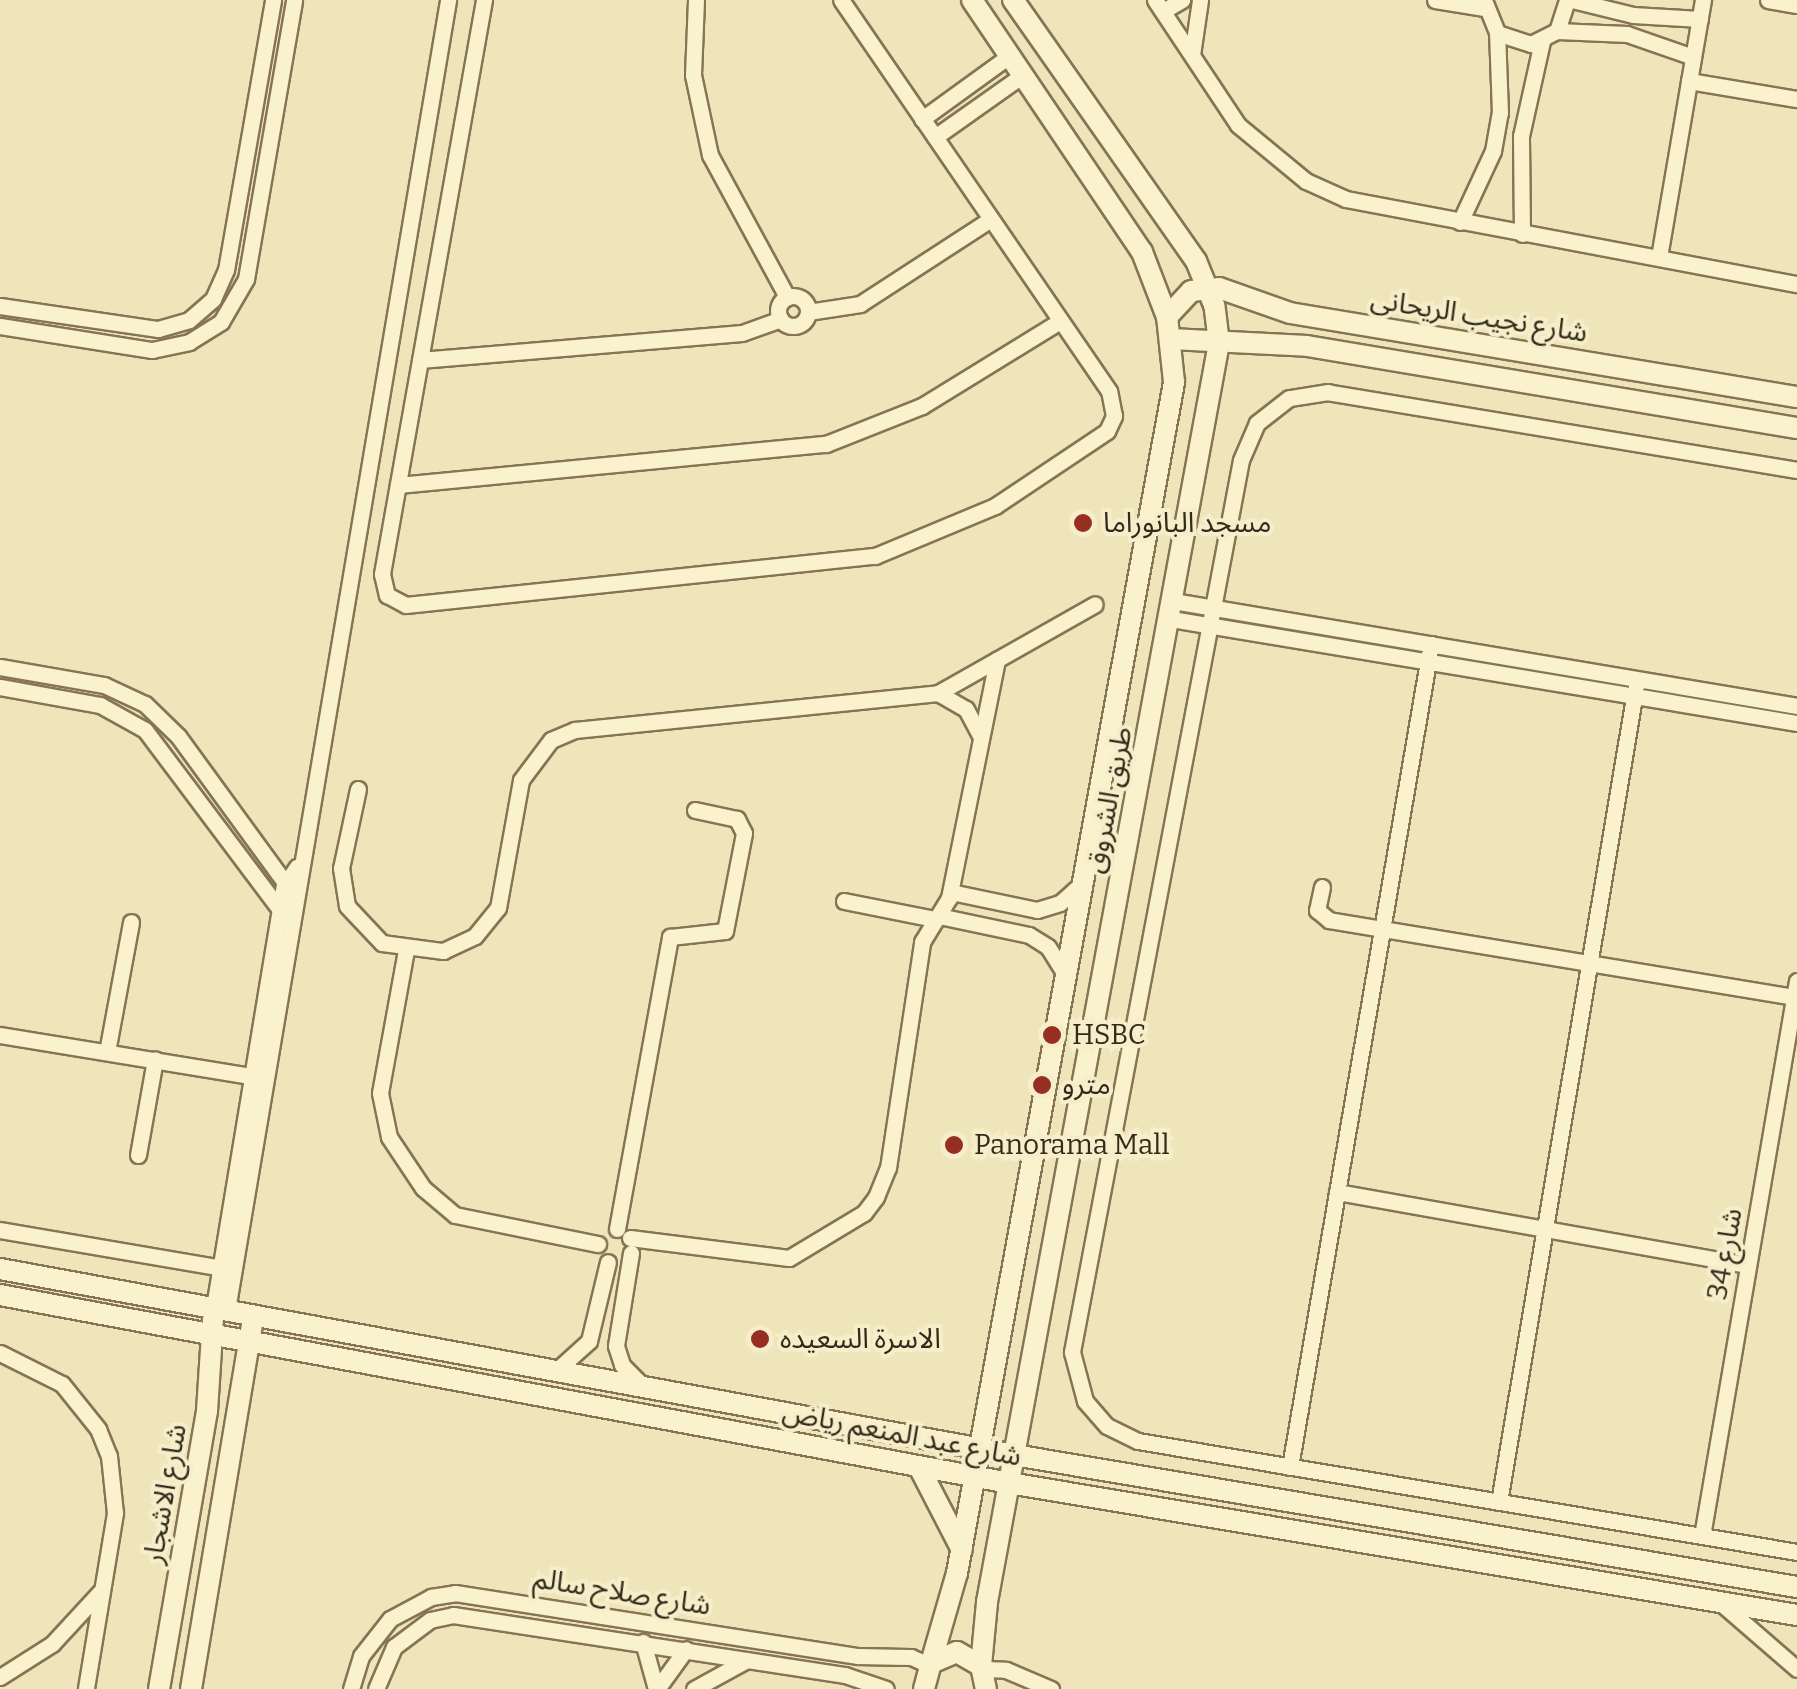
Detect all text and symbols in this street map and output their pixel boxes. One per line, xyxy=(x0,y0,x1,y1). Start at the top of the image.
street label: شارع نجيب الريحانى xyxy=(1368,282,1590,350)
place label: مسجد البانوراما xyxy=(1103,506,1271,540)
marker: مسجد البانوراما xyxy=(1072,512,1094,534)
street label: طريق الشروق xyxy=(1078,724,1140,876)
place label: HSBC xyxy=(1072,1018,1146,1052)
marker: HSBC xyxy=(1041,1024,1063,1046)
place label: مترو xyxy=(1062,1068,1111,1102)
marker: مترو xyxy=(1031,1074,1053,1096)
place label: Panorama Mall xyxy=(974,1128,1169,1162)
marker: Panorama Mall xyxy=(943,1134,965,1156)
street label: شارع 34 xyxy=(1700,1206,1750,1302)
place label: الاسرة السعيده xyxy=(780,1322,941,1356)
marker: الاسرة السعيده xyxy=(749,1328,771,1350)
street label: شارع عبد المنعم رياض xyxy=(780,1394,1024,1474)
street label: شارع الاشجار xyxy=(136,1421,194,1567)
street label: شارع صلاح سالم xyxy=(531,1561,713,1623)

